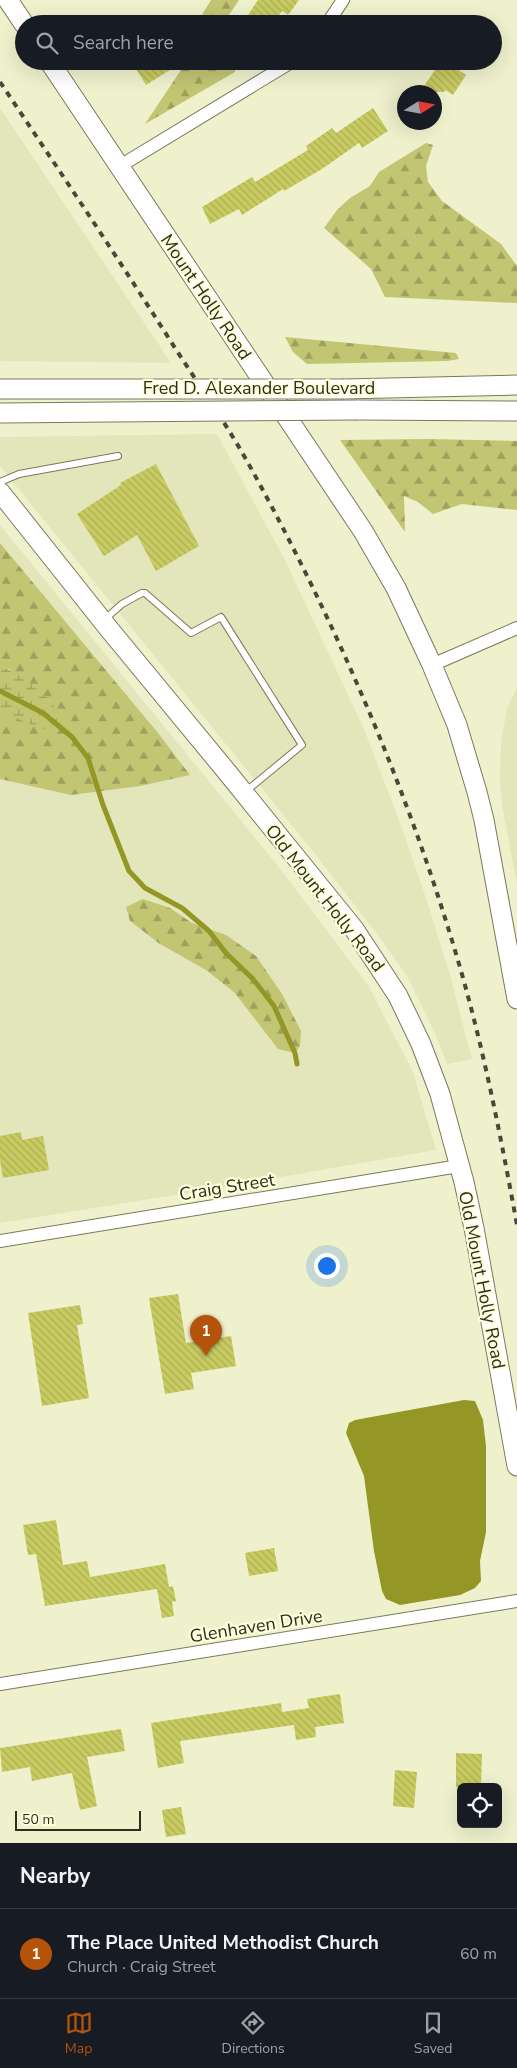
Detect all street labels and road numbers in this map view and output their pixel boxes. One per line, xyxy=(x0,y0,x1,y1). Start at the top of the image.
street label: Mount Holly Road xyxy=(155,230,257,364)
street label: Fred D. Alexander Boulevard xyxy=(143,376,375,400)
street label: Old Mount Holly Road xyxy=(260,819,390,977)
street label: Craig Street xyxy=(177,1167,277,1206)
street label: Old Mount Holly Road xyxy=(453,1189,511,1371)
street label: Glenhaven Drive xyxy=(188,1604,324,1648)

